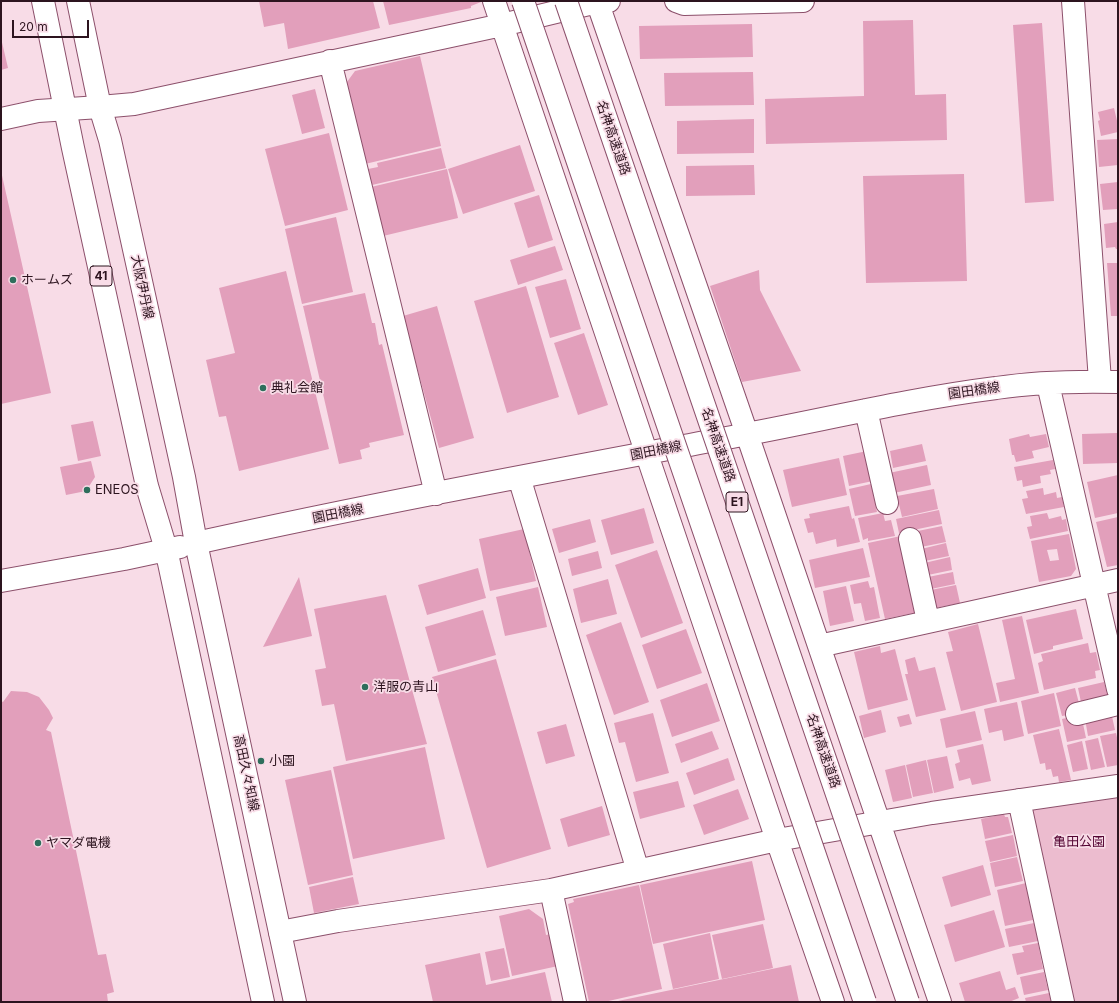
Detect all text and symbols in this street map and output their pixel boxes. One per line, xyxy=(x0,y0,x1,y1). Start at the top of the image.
scale bar xyxy=(14,12,91,38)
text: 20 m xyxy=(19,19,48,34)
street label: 名神高速道路 xyxy=(593,99,633,177)
street label: 大阪伊丹線 xyxy=(128,254,156,320)
road number: 41 xyxy=(90,266,112,286)
place label: ホームズ xyxy=(21,272,73,288)
marker: ホームズ xyxy=(8,275,18,285)
place label: 典礼会館 xyxy=(271,380,323,396)
street label: 園田橋線 xyxy=(947,380,1001,402)
marker: 典礼会館 xyxy=(258,383,268,393)
street label: 名神高速道路 xyxy=(698,406,738,484)
street label: 園田橋線 xyxy=(629,438,683,464)
place label: ENEOS xyxy=(95,482,139,498)
marker: ENEOS xyxy=(82,485,92,495)
road number: E1 xyxy=(726,492,748,512)
street label: 園田橋線 xyxy=(311,501,365,527)
place label: 洋服の青山 xyxy=(373,679,438,695)
marker: 洋服の青山 xyxy=(360,682,370,692)
street label: 名神高速道路 xyxy=(803,712,843,790)
street label: 高田久々知線 xyxy=(230,733,262,813)
place label: 小園 xyxy=(269,753,295,769)
marker: 小園 xyxy=(256,756,266,766)
park label: 亀田公園 xyxy=(1053,834,1105,850)
place label: ヤマダ電機 xyxy=(46,835,111,851)
marker: ヤマダ電機 xyxy=(33,838,43,848)

